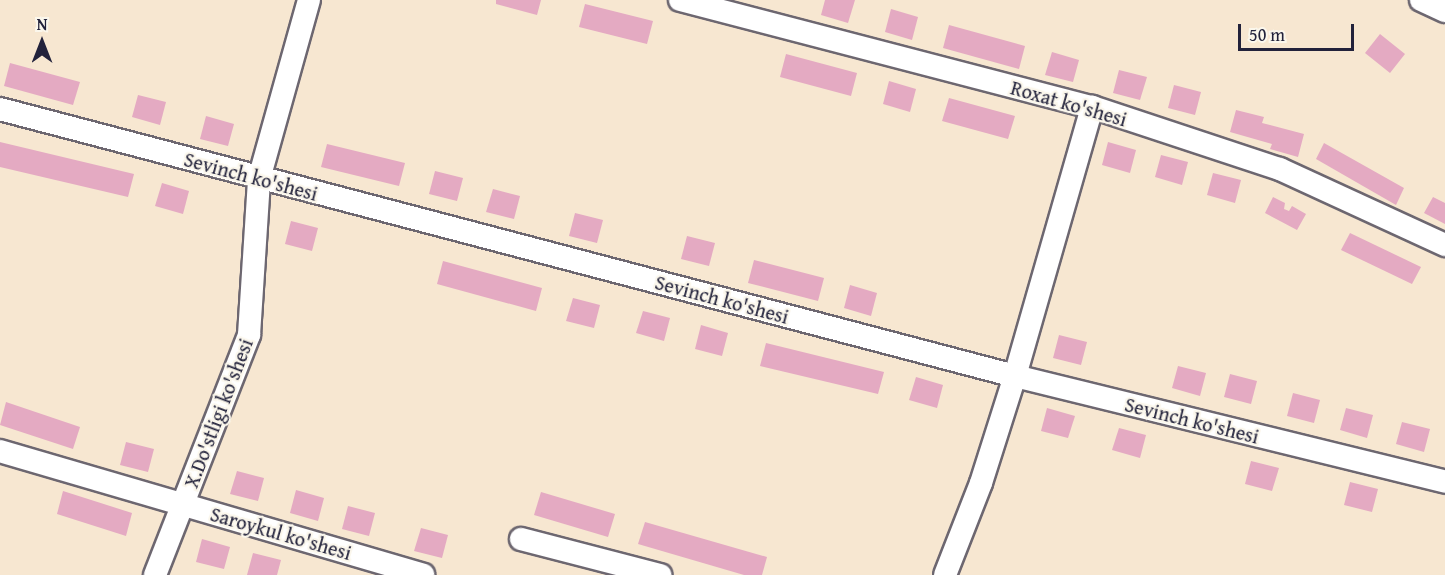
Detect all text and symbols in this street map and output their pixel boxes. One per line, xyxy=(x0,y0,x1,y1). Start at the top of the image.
north arrow xyxy=(12,12,72,72)
text: N xyxy=(37,12,47,36)
scale bar xyxy=(1241,12,1356,50)
text: 50 m xyxy=(1249,21,1285,48)
street label: Roxat ko'shesi xyxy=(1008,75,1130,131)
street label: Sevinch ko'shesi xyxy=(182,147,320,205)
street label: Sevinch ko'shesi xyxy=(653,270,791,328)
street label: X.Do'stligi ko'shesi xyxy=(178,335,258,491)
street label: Sevinch ko'shesi xyxy=(1122,392,1262,448)
street label: Saroykul ko'shesi xyxy=(208,501,354,565)

